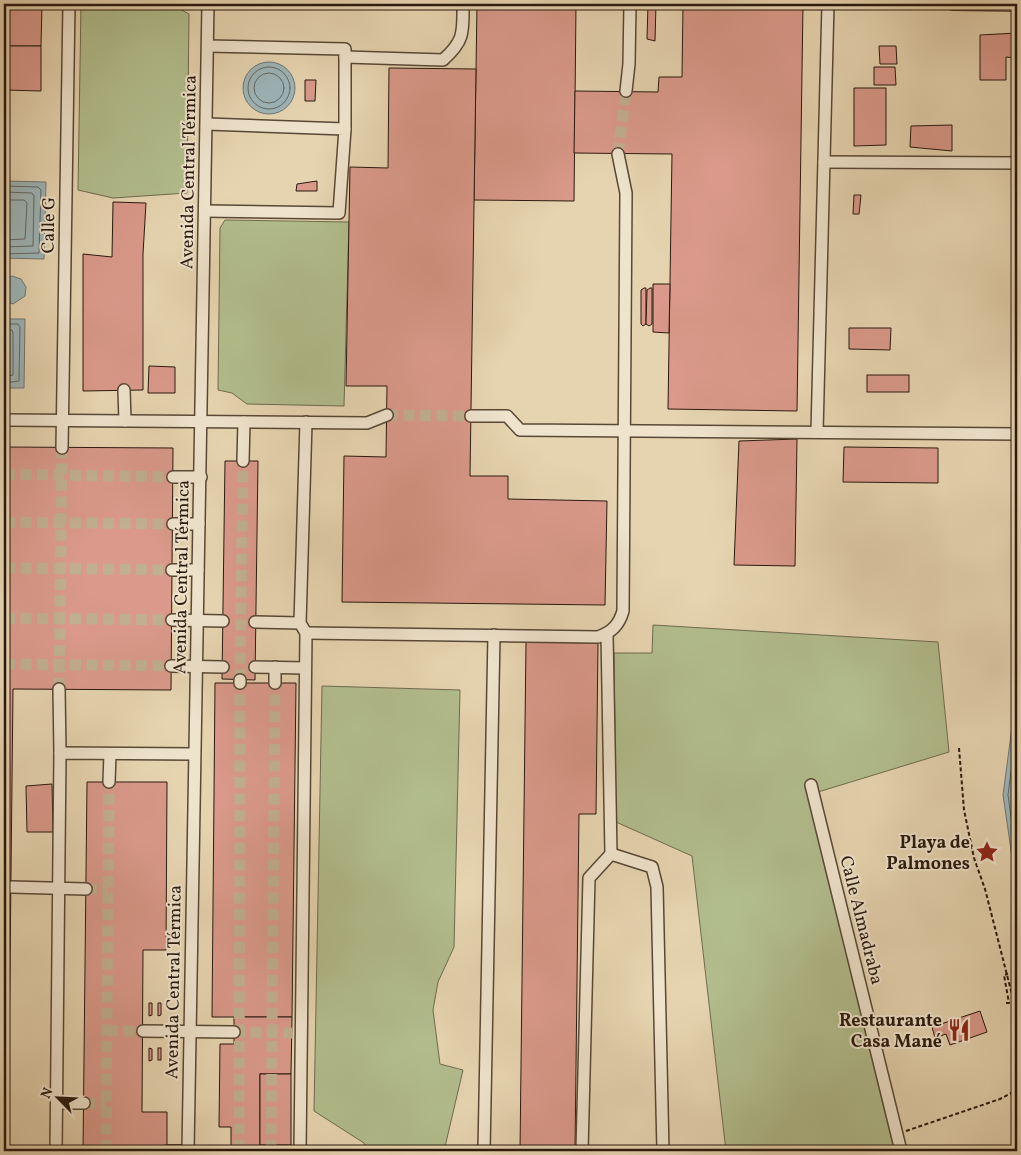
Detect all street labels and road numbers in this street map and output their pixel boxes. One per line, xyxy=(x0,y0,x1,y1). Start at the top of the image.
street label: Avenida Central Térmica xyxy=(175,75,204,269)
street label: Calle G xyxy=(37,196,62,254)
street label: Avenida Central Térmica xyxy=(168,480,197,674)
street label: Calle Almadraba xyxy=(832,853,889,987)
street label: Avenida Central Térmica xyxy=(160,885,189,1079)

